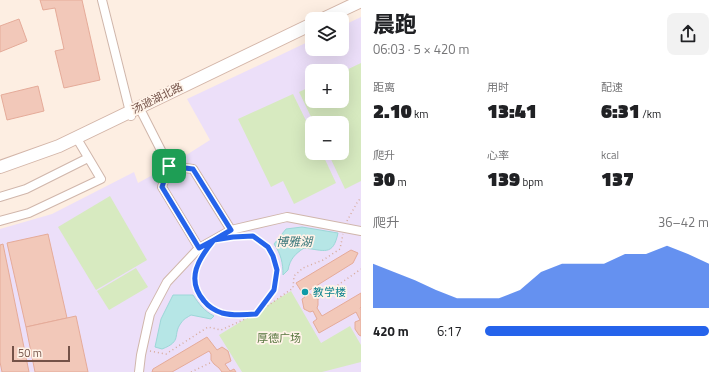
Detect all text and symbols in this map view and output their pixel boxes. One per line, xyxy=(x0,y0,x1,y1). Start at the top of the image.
text: 晨跑 xyxy=(373,7,417,41)
map controls xyxy=(305,12,349,160)
button: layers xyxy=(305,12,349,56)
button: share xyxy=(667,13,709,55)
text: 06:03 · 5 × 420 m xyxy=(373,39,469,59)
button: + xyxy=(305,64,349,108)
street label: 汤逊湖北路 xyxy=(129,79,185,117)
text: 距离 xyxy=(373,79,395,95)
text: 用时 xyxy=(487,79,509,95)
text: 配速 xyxy=(601,79,623,95)
text: 2.10 xyxy=(373,95,412,126)
text: 13:41 xyxy=(487,95,537,126)
text: 6:31 xyxy=(601,95,640,126)
text: km xyxy=(412,106,429,122)
text: /km xyxy=(640,106,661,122)
button: − xyxy=(305,116,349,160)
text: 爬升 xyxy=(373,147,395,163)
text: 心率 xyxy=(487,147,509,163)
text: kcal xyxy=(601,147,619,163)
pin xyxy=(152,149,186,183)
icon: arrive xyxy=(158,155,180,177)
text: 30 xyxy=(373,163,395,194)
text: 139 xyxy=(487,163,520,194)
text: 137 xyxy=(601,163,634,194)
text: m xyxy=(395,174,407,190)
text: bpm xyxy=(520,174,543,190)
text: 爬升 xyxy=(373,212,399,232)
text: 36–42 m xyxy=(658,212,709,232)
water label: 博雅湖 xyxy=(276,232,314,251)
place label: 教学楼 xyxy=(313,284,346,300)
marker: 教学楼 xyxy=(300,287,310,297)
text: 420 m xyxy=(373,321,409,341)
text: 6:17 xyxy=(437,321,462,341)
park label: 厚德广场 xyxy=(257,330,301,346)
scale bar xyxy=(12,344,70,363)
text: 50 m xyxy=(18,345,42,361)

